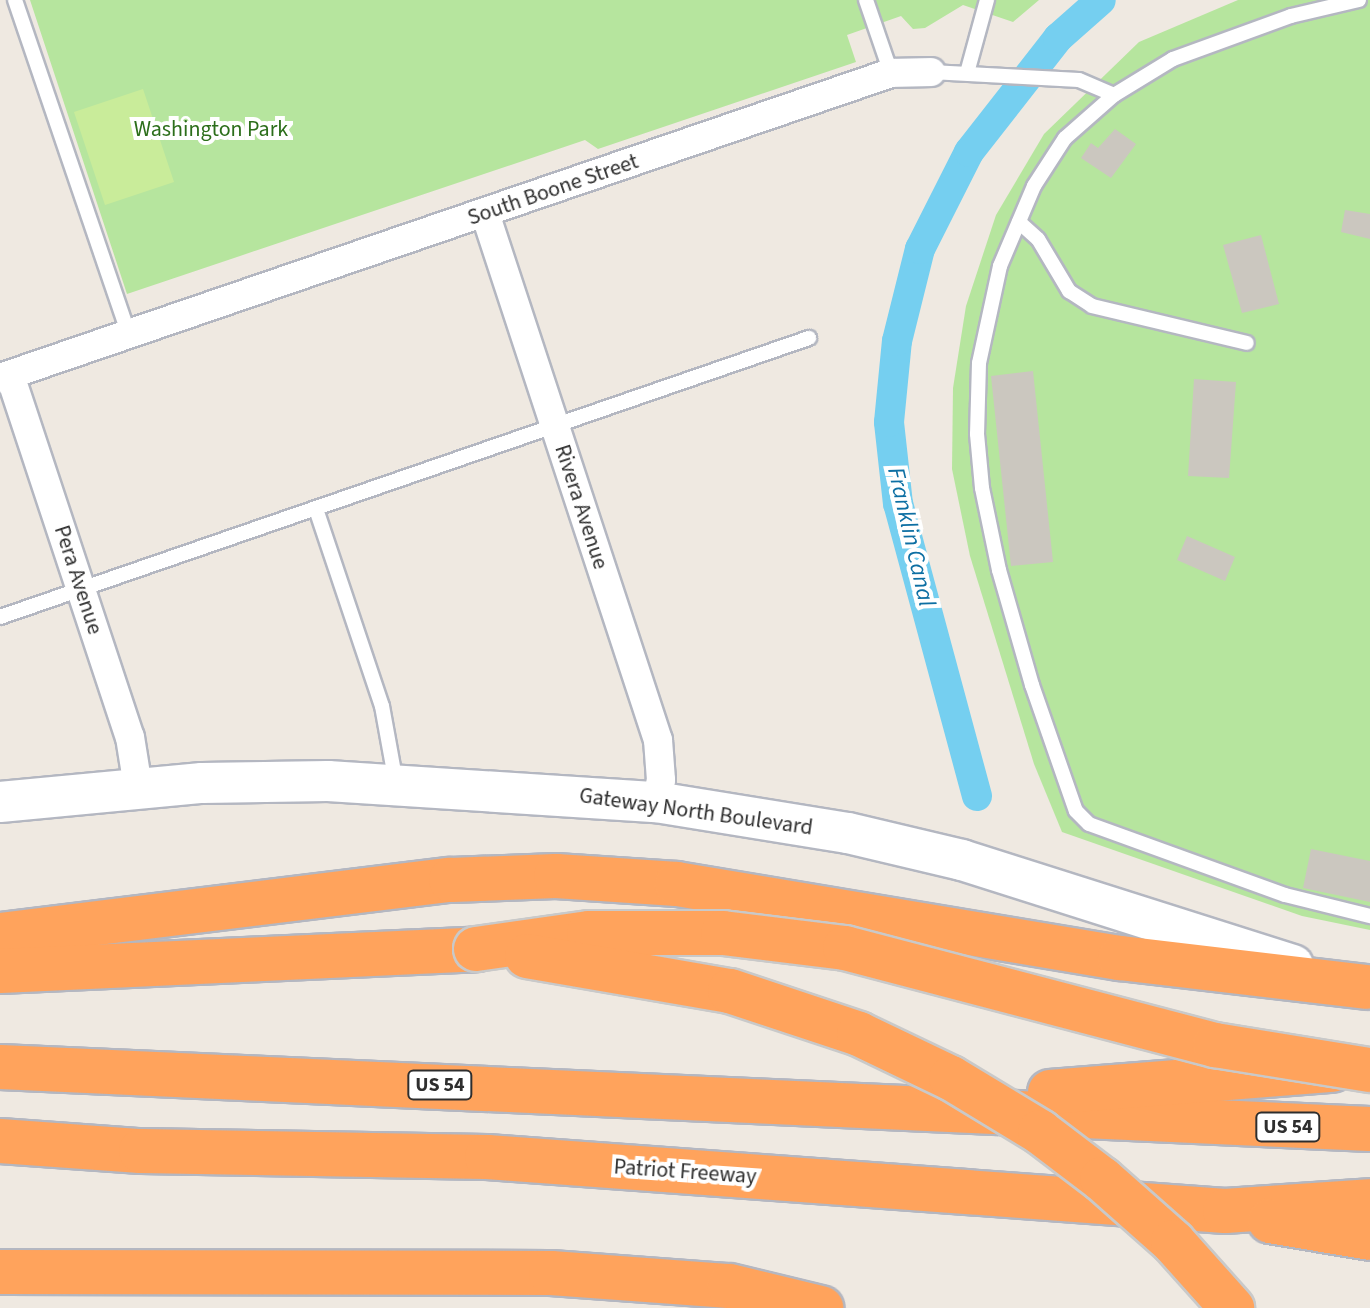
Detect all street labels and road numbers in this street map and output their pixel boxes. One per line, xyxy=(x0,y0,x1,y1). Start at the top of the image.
street label: South Boone Street xyxy=(464,148,642,232)
street label: Rivera Avenue xyxy=(548,441,614,573)
street label: Pera Avenue xyxy=(48,522,108,638)
street label: Gateway North Boulevard xyxy=(578,783,814,841)
road number: US 54 xyxy=(406,1069,474,1101)
road number: US 54 xyxy=(1254,1111,1322,1143)
street label: Patriot Freeway xyxy=(613,1154,757,1190)

